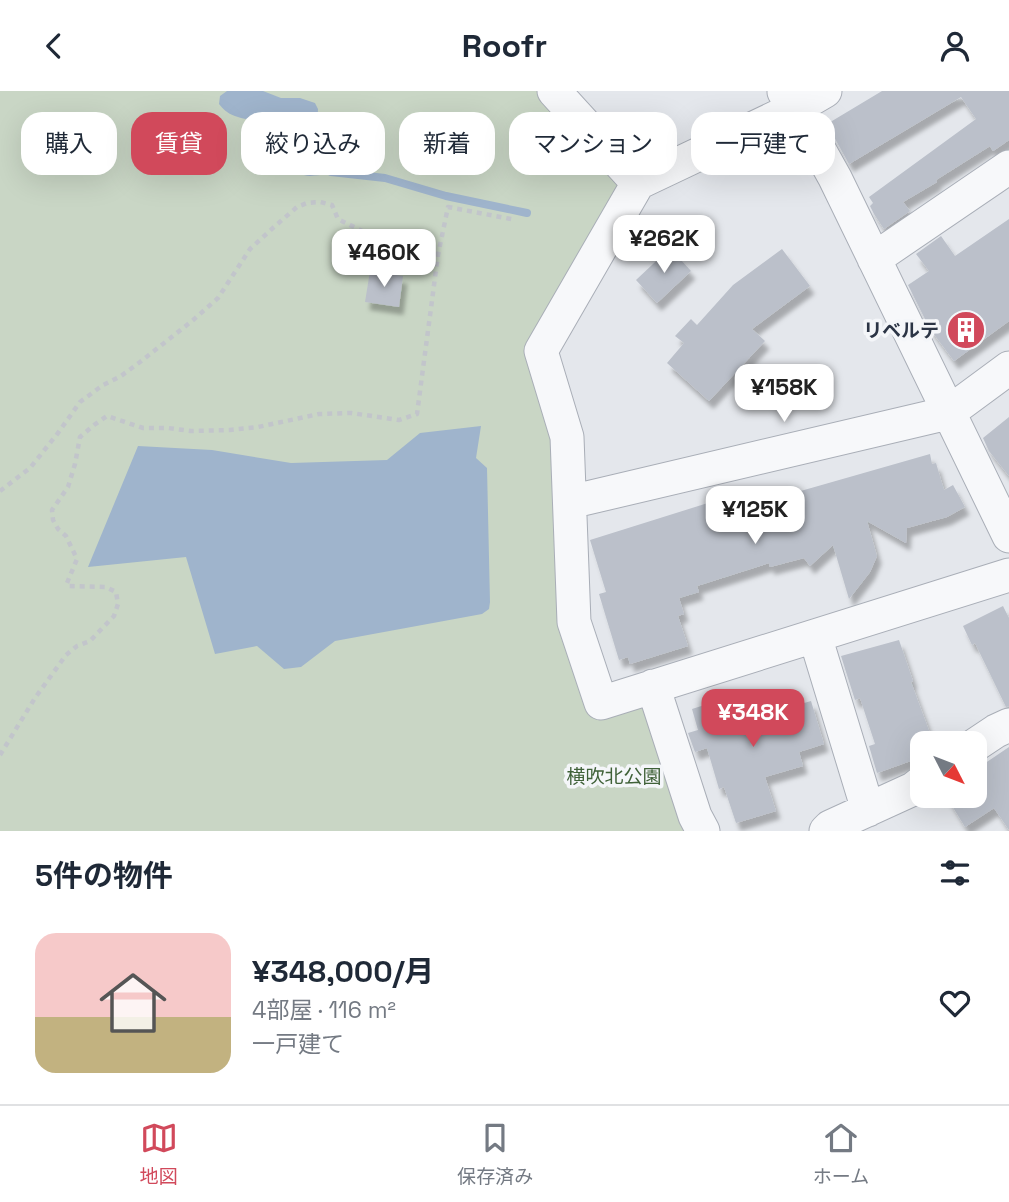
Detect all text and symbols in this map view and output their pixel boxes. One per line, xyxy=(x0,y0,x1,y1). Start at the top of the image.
text: Roofr xyxy=(462,26,547,66)
icon: back xyxy=(35,27,73,65)
icon: person xyxy=(936,27,974,65)
chip: 購入 xyxy=(21,112,117,175)
chip: 賃貸 xyxy=(131,112,227,175)
chip: 絞り込み xyxy=(241,112,385,175)
chip: 新着 xyxy=(399,112,495,175)
chip: マンション xyxy=(509,112,677,175)
chip: 一戸建て xyxy=(691,112,835,175)
pin: ¥262K xyxy=(615,215,713,275)
text: ¥262K xyxy=(629,223,699,253)
pin: ¥460K xyxy=(335,229,433,289)
text: ¥460K xyxy=(348,237,420,267)
building icon: リベルテ xyxy=(945,309,987,351)
place label: リベルテ xyxy=(863,318,939,343)
pin: ¥158K xyxy=(735,365,833,424)
text: ¥158K xyxy=(751,372,817,402)
pin: ¥125K xyxy=(706,487,804,546)
text: ¥125K xyxy=(722,494,788,524)
pin: ¥348K xyxy=(704,689,802,749)
text: ¥348K xyxy=(717,697,789,727)
north arrow xyxy=(910,731,987,809)
map controls xyxy=(910,731,987,808)
park label: 横吹北公園 xyxy=(566,764,662,789)
icon: filters xyxy=(936,854,974,892)
text: 5件の物件 xyxy=(35,856,173,895)
text: ¥348,000/月 xyxy=(252,952,434,991)
icon: home xyxy=(91,961,175,1045)
icon: heart xyxy=(936,984,974,1022)
text: 4部屋 · 116 m² xyxy=(252,995,396,1025)
text: 一戸建て xyxy=(252,1029,344,1059)
tab: 地図 xyxy=(140,1119,178,1189)
tab: 保存済み xyxy=(457,1119,533,1189)
tab: ホーム xyxy=(813,1119,869,1189)

